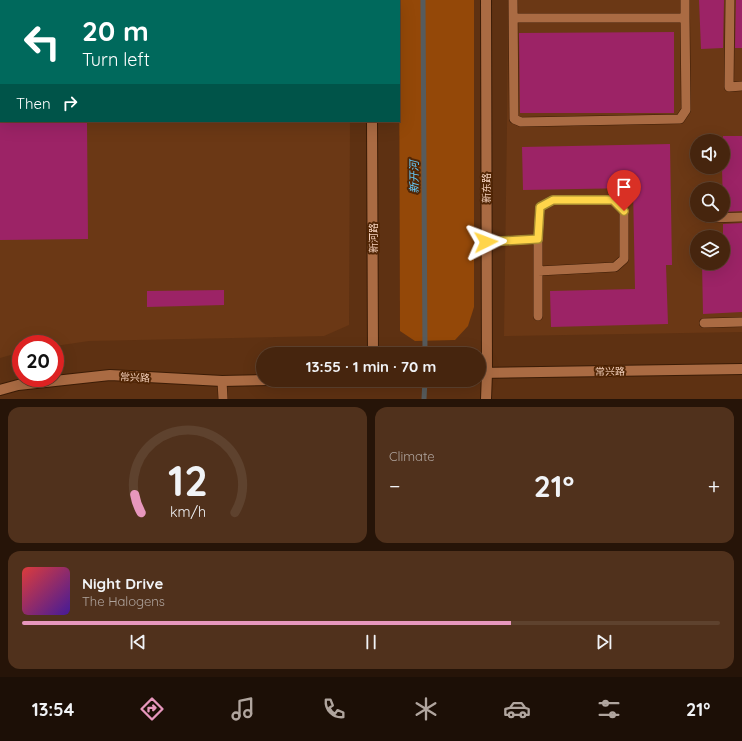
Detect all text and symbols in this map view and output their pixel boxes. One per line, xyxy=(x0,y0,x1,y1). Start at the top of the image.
text: 20 m xyxy=(82,13,149,48)
icon: left xyxy=(16,16,68,68)
text: Turn left xyxy=(82,48,150,71)
icon: right xyxy=(59,92,81,114)
text: Then xyxy=(16,94,51,113)
map controls xyxy=(690,134,730,270)
button: sound xyxy=(690,134,730,174)
water label: 新开河 xyxy=(407,159,421,194)
pin xyxy=(607,170,641,211)
street label: 新东路 xyxy=(480,173,493,203)
icon: arrive xyxy=(613,176,635,198)
button: search xyxy=(690,182,730,222)
position arrow xyxy=(465,221,507,263)
street label: 新河路 xyxy=(367,223,380,253)
button: layers xyxy=(690,230,730,270)
speed limit sign: 20 xyxy=(12,335,64,387)
text: 13:55 · 1 min · 70 m xyxy=(306,357,436,376)
street label: 常兴路 xyxy=(595,365,625,378)
street label: 常兴路 xyxy=(120,370,150,385)
text: Climate xyxy=(389,448,435,464)
text: 12 xyxy=(168,454,207,506)
text: 21° xyxy=(534,467,574,505)
text: − xyxy=(389,472,400,500)
text: + xyxy=(708,472,720,500)
text: km/h xyxy=(169,503,206,521)
text: Night Drive xyxy=(82,574,163,593)
text: The Halogens xyxy=(82,593,165,609)
icon: previous xyxy=(127,631,149,653)
icon: pause xyxy=(360,631,382,653)
icon: next xyxy=(593,631,615,653)
icon: directions xyxy=(138,695,166,723)
icon: music xyxy=(229,695,257,723)
icon: phone xyxy=(320,695,348,723)
icon: climate xyxy=(412,695,440,723)
icon: car xyxy=(503,695,531,723)
icon: filters xyxy=(595,695,623,723)
text: 13:54 xyxy=(32,698,74,721)
text: 21° xyxy=(686,698,710,721)

